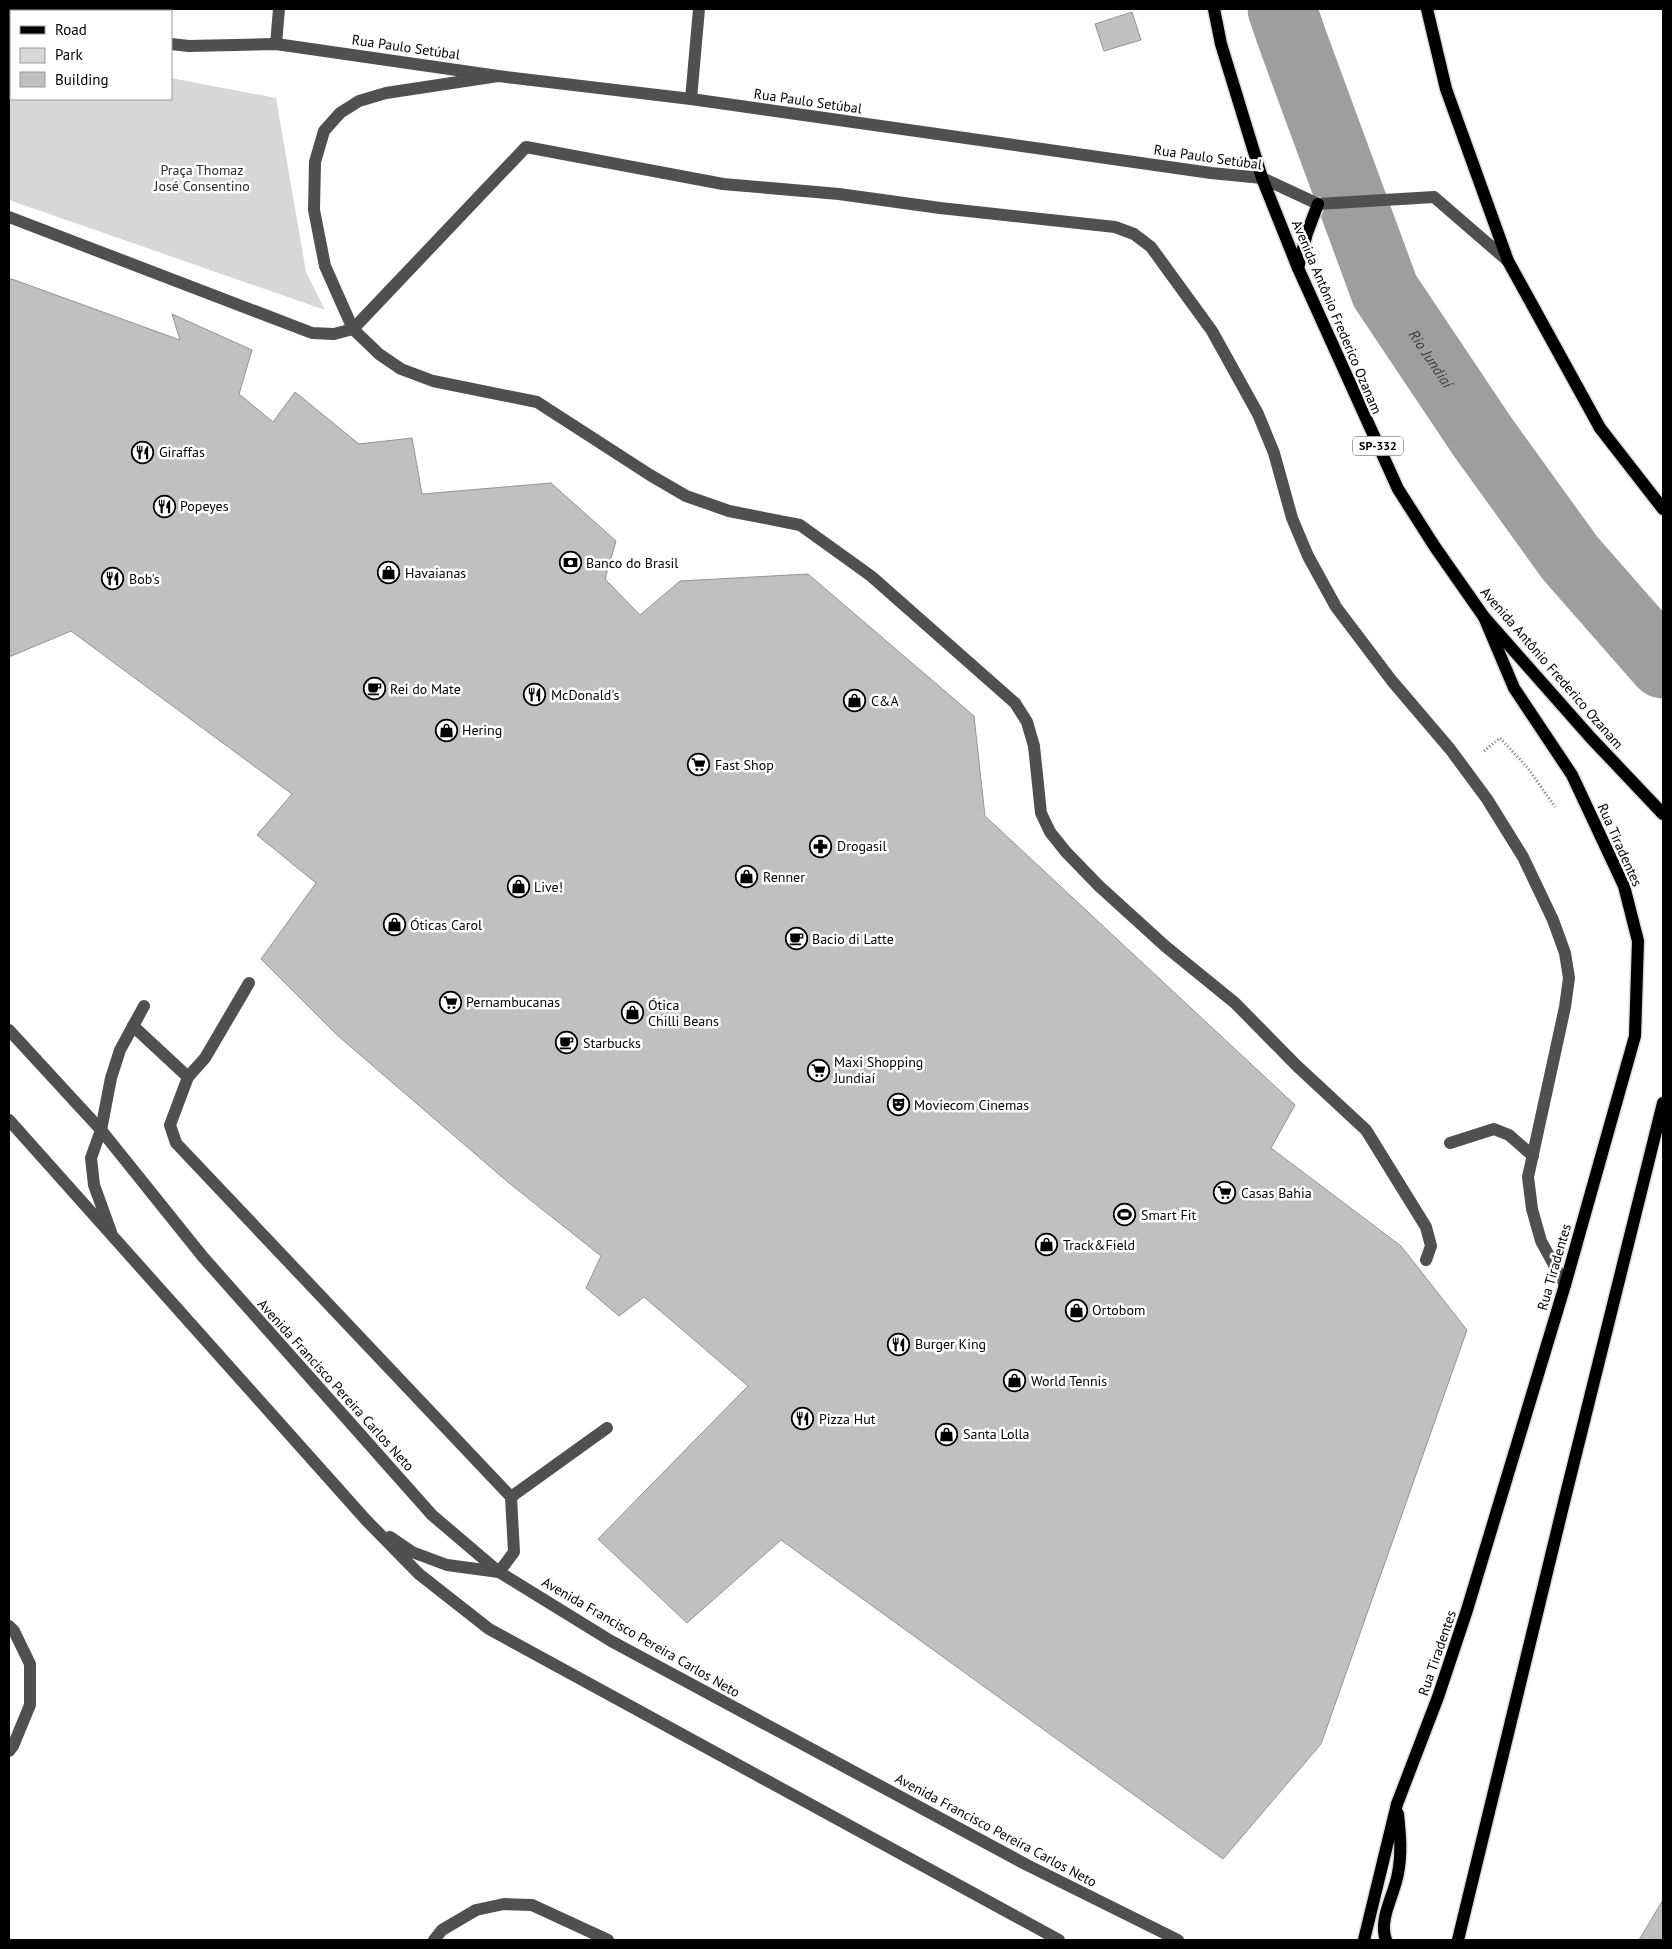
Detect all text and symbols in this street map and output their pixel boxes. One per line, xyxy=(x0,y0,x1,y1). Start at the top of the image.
legend xyxy=(10,10,172,100)
text: Road xyxy=(55,20,87,39)
street label: Rua Paulo Setúbal xyxy=(351,31,461,63)
text: Park xyxy=(55,45,83,64)
text: Building xyxy=(55,70,109,89)
street label: Rua Paulo Setúbal xyxy=(753,85,863,117)
street label: Rua Paulo Setúbal xyxy=(1153,141,1263,173)
park label: Praça Thomaz José Consentino xyxy=(153,161,250,195)
street label: Avenida Antônio Frederico Ozanam xyxy=(1288,217,1386,417)
water label: Rio Jundiaí xyxy=(1405,326,1458,393)
road number: SP-332 xyxy=(1353,436,1403,456)
restaurant icon: Giraffas xyxy=(131,440,155,464)
place label: Giraffas xyxy=(159,443,205,461)
restaurant icon: Popeyes xyxy=(152,494,176,518)
place label: Popeyes xyxy=(180,497,229,515)
bank icon: Banco do Brasil xyxy=(558,551,582,575)
place label: Banco do Brasil xyxy=(586,554,678,572)
shop icon: Havaianas xyxy=(377,561,401,585)
place label: Havaianas xyxy=(405,564,466,582)
restaurant icon: Bob's xyxy=(101,567,125,591)
place label: Bob's xyxy=(129,570,160,588)
street label: Avenida Antônio Frederico Ozanam xyxy=(1477,583,1627,753)
cafe icon: Rei do Mate xyxy=(362,677,386,701)
place label: Rei do Mate xyxy=(390,680,461,698)
restaurant icon: McDonald's xyxy=(523,683,547,707)
place label: McDonald's xyxy=(551,686,619,704)
shop icon: C&A xyxy=(843,689,867,713)
place label: C&A xyxy=(871,692,899,710)
shop icon: Hering xyxy=(434,718,458,742)
place label: Hering xyxy=(462,721,502,739)
supermarket icon: Fast Shop xyxy=(687,753,711,777)
place label: Fast Shop xyxy=(715,756,774,774)
street label: Rua Tiradentes xyxy=(1594,801,1646,889)
pharmacy icon: Drogasil xyxy=(809,834,833,858)
place label: Drogasil xyxy=(837,837,887,855)
shop icon: Renner xyxy=(735,865,759,889)
place label: Renner xyxy=(763,868,805,886)
shop icon: Live! xyxy=(506,875,530,899)
place label: Live! xyxy=(534,878,563,896)
shop icon: Óticas Carol xyxy=(382,913,406,937)
place label: Óticas Carol xyxy=(410,916,482,934)
cafe icon: Bacio di Latte xyxy=(784,927,808,951)
place label: Bacio di Latte xyxy=(812,930,894,948)
supermarket icon: Pernambucanas xyxy=(438,990,462,1014)
place label: Pernambucanas xyxy=(466,993,560,1011)
place label: Ótica Chilli Beans xyxy=(648,996,719,1030)
shop icon: Ótica Chilli Beans xyxy=(620,1001,644,1025)
cafe icon: Starbucks xyxy=(555,1031,579,1055)
place label: Starbucks xyxy=(583,1034,641,1052)
place label: Maxi Shopping Jundiaí xyxy=(833,1053,923,1087)
supermarket icon: Maxi Shopping Jundiaí xyxy=(806,1058,830,1082)
theatre icon: Moviecom Cinemas xyxy=(886,1093,910,1117)
place label: Moviecom Cinemas xyxy=(914,1096,1029,1114)
supermarket icon: Casas Bahia xyxy=(1213,1181,1237,1205)
place label: Casas Bahia xyxy=(1241,1184,1312,1202)
sports icon: Smart Fit xyxy=(1113,1203,1137,1227)
place label: Smart Fit xyxy=(1141,1206,1196,1224)
street label: Rua Tiradentes xyxy=(1533,1222,1575,1312)
shop icon: Track&Field xyxy=(1035,1233,1059,1257)
place label: Track&Field xyxy=(1063,1236,1135,1254)
street label: Avenida Francisco Pereira Carlos Neto xyxy=(254,1295,418,1475)
shop icon: Ortobom xyxy=(1064,1298,1088,1322)
place label: Ortobom xyxy=(1092,1301,1145,1319)
restaurant icon: Burger King xyxy=(887,1332,911,1356)
place label: Burger King xyxy=(915,1335,986,1353)
shop icon: World Tennis xyxy=(1003,1369,1027,1393)
place label: World Tennis xyxy=(1031,1372,1107,1390)
restaurant icon: Pizza Hut xyxy=(791,1407,815,1431)
place label: Pizza Hut xyxy=(819,1410,876,1428)
shop icon: Santa Lolla xyxy=(935,1422,959,1446)
place label: Santa Lolla xyxy=(963,1425,1030,1443)
street label: Avenida Francisco Pereira Carlos Neto xyxy=(539,1573,743,1701)
street label: Rua Tiradentes xyxy=(1414,1608,1460,1698)
street label: Avenida Francisco Pereira Carlos Neto xyxy=(892,1769,1100,1891)

